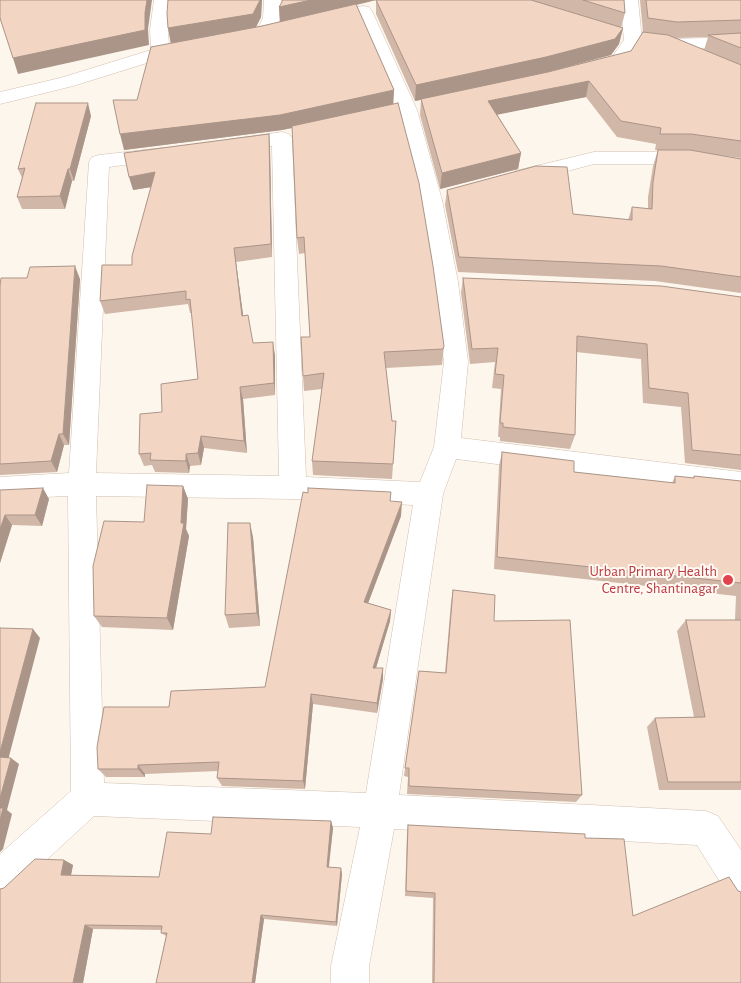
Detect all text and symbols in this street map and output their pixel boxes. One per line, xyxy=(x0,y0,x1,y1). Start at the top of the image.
place label: Urban Primary Health Centre, Shantinagar xyxy=(590,562,717,597)
marker: Urban Primary Health Centre, Shantinagar xyxy=(721,573,735,587)

